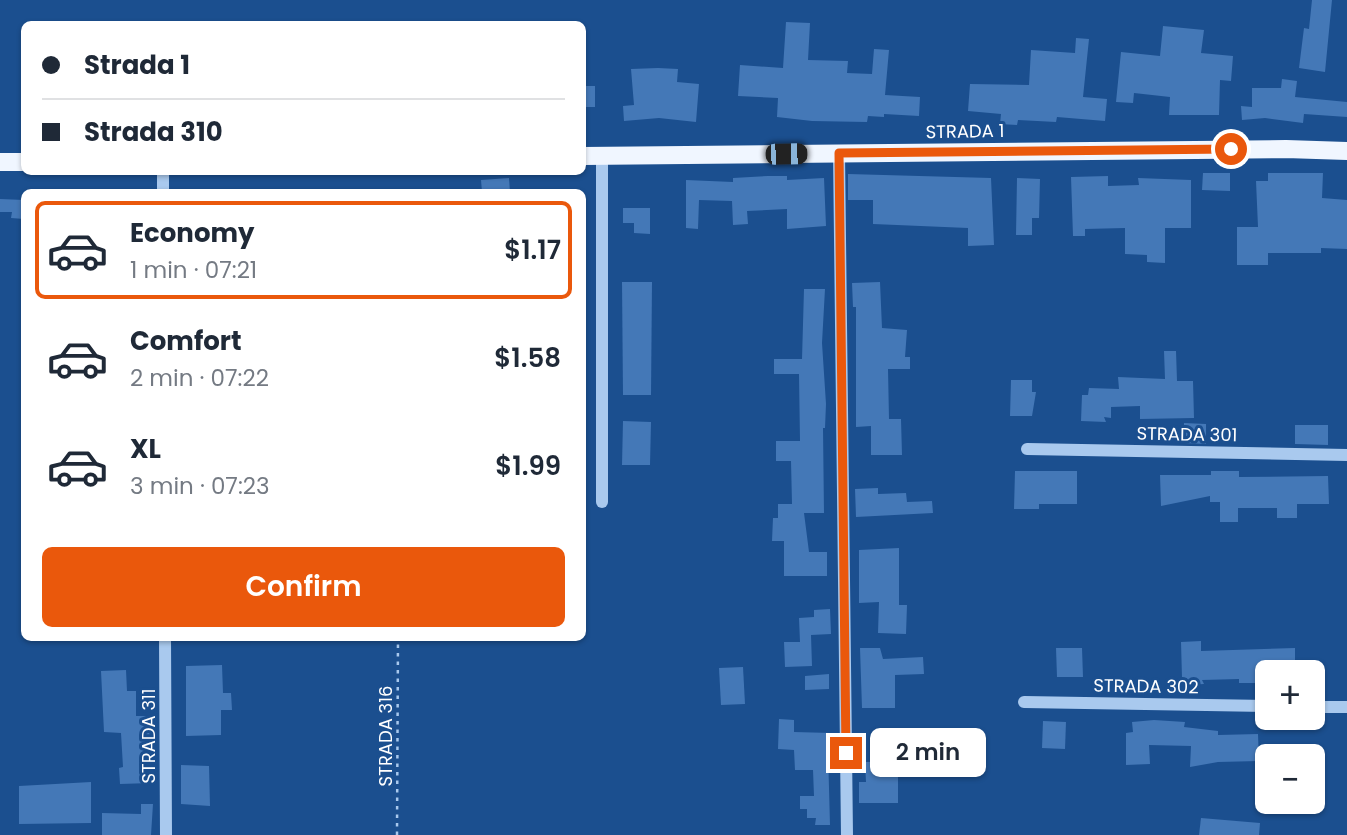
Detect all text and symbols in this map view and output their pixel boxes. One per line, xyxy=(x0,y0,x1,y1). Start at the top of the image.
text: Strada 1 xyxy=(84,47,190,83)
text: Strada 310 xyxy=(84,114,223,150)
street label: STRADA 1 xyxy=(925,118,1005,144)
route start xyxy=(1215,133,1247,165)
car xyxy=(765,143,808,165)
text: Economy xyxy=(130,215,254,251)
icon: car xyxy=(46,219,109,282)
text: $1.17 xyxy=(504,232,561,268)
text: 1 min · 07:21 xyxy=(130,254,257,286)
text: Comfort xyxy=(130,323,242,359)
icon: car xyxy=(46,327,109,390)
text: $1.58 xyxy=(494,340,561,376)
text: 2 min · 07:22 xyxy=(130,362,269,394)
street label: STRADA 301 xyxy=(1136,421,1238,447)
text: XL xyxy=(130,431,161,467)
icon: car xyxy=(46,435,109,498)
text: $1.99 xyxy=(495,448,561,484)
text: 3 min · 07:23 xyxy=(130,470,270,502)
button: Confirm xyxy=(42,547,565,627)
map controls xyxy=(1255,660,1325,814)
button: + xyxy=(1255,660,1325,730)
street label: STRADA 302 xyxy=(1093,673,1199,699)
street label: STRADA 316 xyxy=(373,686,398,786)
street label: STRADA 311 xyxy=(136,688,161,784)
callout: 2 min xyxy=(870,728,986,778)
text: 2 min xyxy=(896,736,960,768)
route end xyxy=(830,737,862,769)
button: − xyxy=(1255,744,1325,814)

